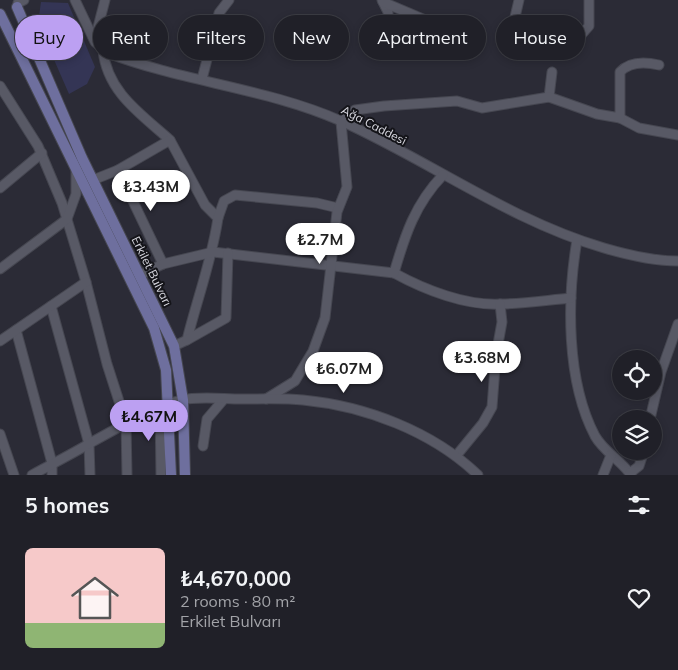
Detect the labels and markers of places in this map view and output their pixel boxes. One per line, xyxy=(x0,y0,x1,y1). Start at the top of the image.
pin: ₺3.43M xyxy=(110,170,192,212)
pin: ₺2.7M xyxy=(285,222,355,265)
pin: ₺3.68M xyxy=(441,340,523,383)
pin: ₺6.07M xyxy=(303,352,385,394)
pin: ₺4.67M xyxy=(108,400,190,442)

